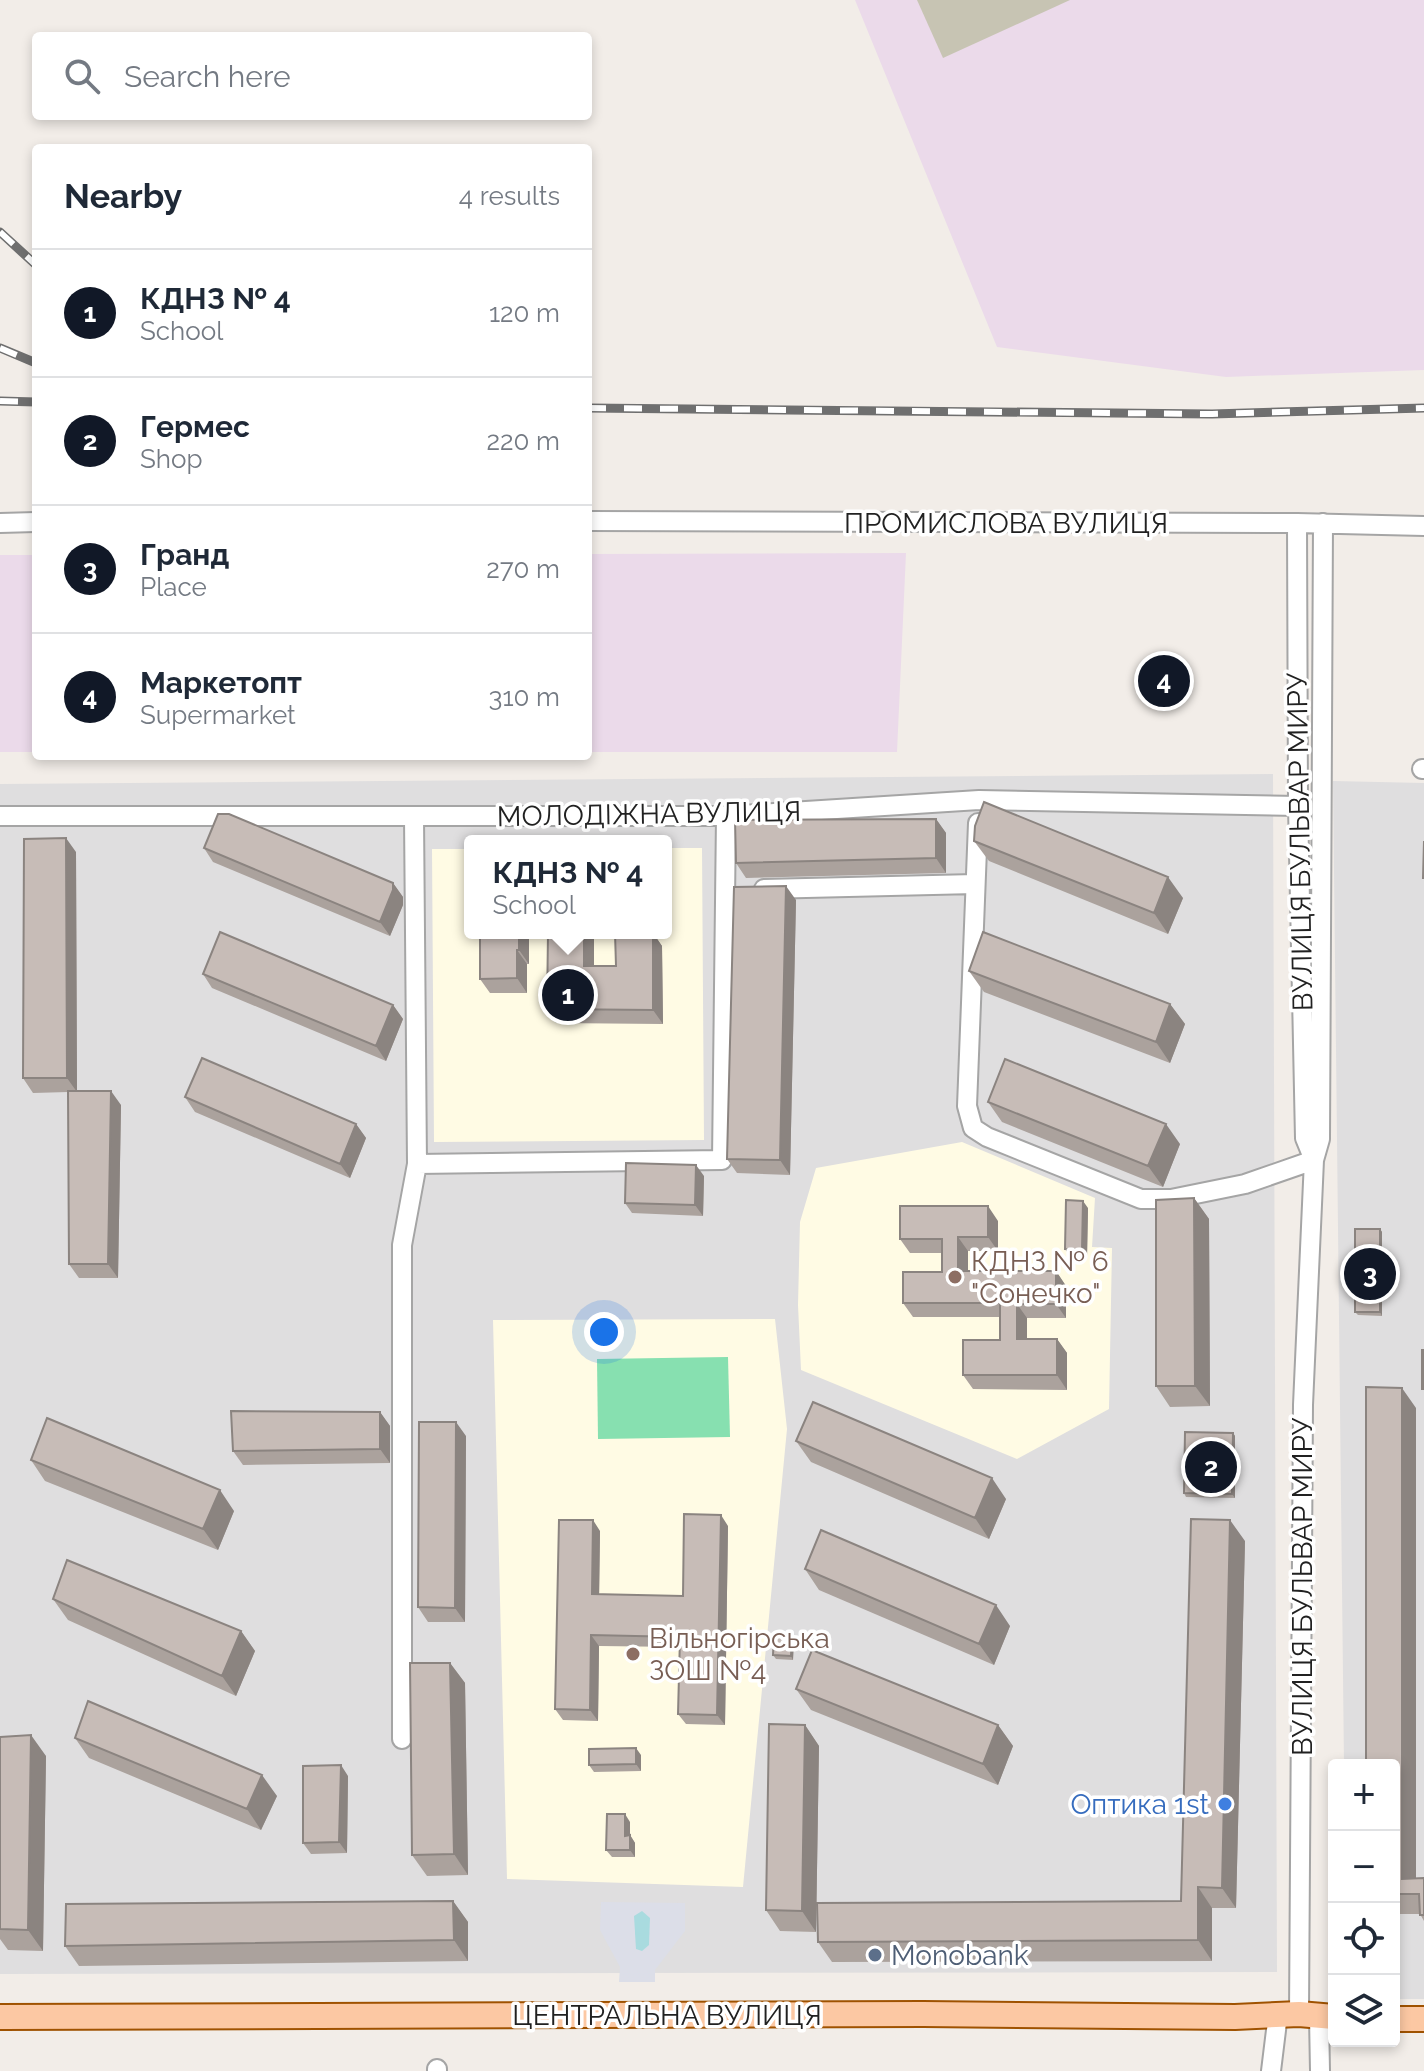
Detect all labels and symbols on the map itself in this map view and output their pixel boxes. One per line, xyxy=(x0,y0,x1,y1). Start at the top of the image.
street label: ПРОМИСЛОВА ВУЛИЦЯ xyxy=(844,507,1168,540)
pin: 4 xyxy=(1138,651,1190,711)
street label: ВУЛИЦЯ БУЛЬВАР МИРУ xyxy=(1281,672,1319,1011)
street label: МОЛОДІЖНА ВУЛИЦЯ xyxy=(497,795,801,833)
pin: 1 xyxy=(542,965,594,1025)
pin: 3 xyxy=(1344,1244,1396,1304)
place label: КДНЗ № 6 "Сонечко" xyxy=(971,1245,1109,1310)
marker: КДНЗ № 6 "Сонечко" xyxy=(946,1268,964,1286)
your location xyxy=(584,1312,624,1352)
street label: ВУЛИЦЯ БУЛЬВАР МИРУ xyxy=(1286,1417,1319,1756)
pin: 2 xyxy=(1185,1437,1237,1497)
place label: Вільногірська ЗОШ №4 xyxy=(649,1622,830,1687)
marker: Вільногірська ЗОШ №4 xyxy=(624,1645,642,1663)
place label: Оптика 1st xyxy=(1070,1788,1210,1821)
marker: Оптика 1st xyxy=(1216,1795,1234,1813)
place label: Monobank xyxy=(891,1939,1029,1972)
marker: Monobank xyxy=(866,1946,884,1964)
street label: ЦЕНТРАЛЬНА ВУЛИЦЯ xyxy=(512,1999,822,2032)

